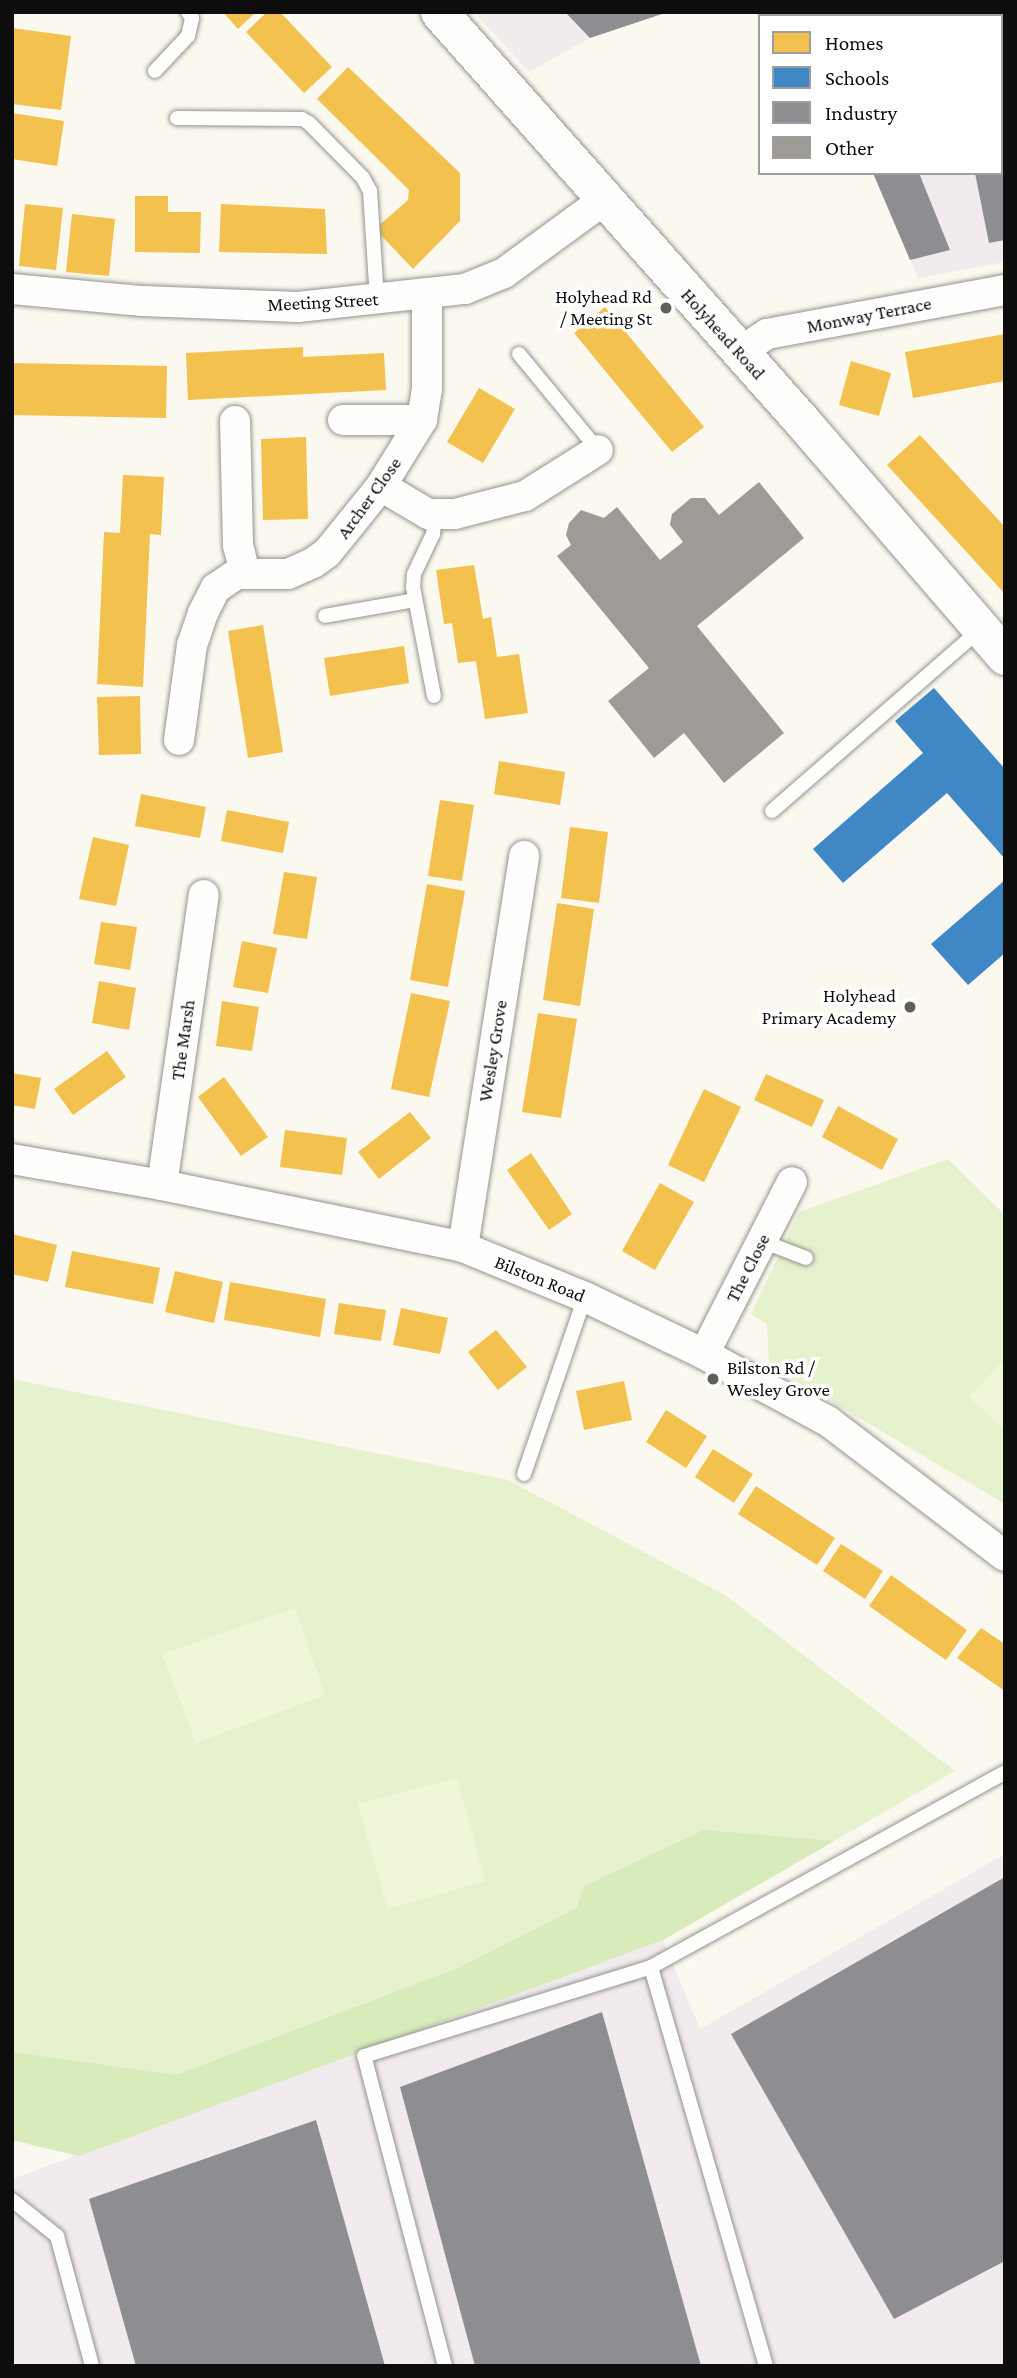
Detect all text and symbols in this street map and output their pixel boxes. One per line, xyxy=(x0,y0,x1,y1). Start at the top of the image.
legend xyxy=(758,14,1003,175)
text: Homes xyxy=(825,31,884,55)
text: Schools xyxy=(825,66,889,90)
text: Industry xyxy=(825,101,897,125)
text: Other xyxy=(825,136,874,160)
street label: Holyhead Road xyxy=(676,284,770,384)
place label: Holyhead Rd / Meeting St xyxy=(555,286,652,330)
street label: Meeting Street xyxy=(267,288,379,316)
street label: Monway Terrace xyxy=(805,292,933,338)
marker: Holyhead Rd / Meeting St xyxy=(658,300,674,316)
street label: Archer Close xyxy=(332,453,406,543)
place label: Holyhead Primary Academy xyxy=(762,985,896,1029)
street label: The Marsh xyxy=(166,998,200,1082)
street label: Wesley Grove xyxy=(474,998,512,1104)
marker: Holyhead Primary Academy xyxy=(902,999,918,1015)
street label: The Close xyxy=(721,1230,775,1306)
street label: Bilston Road xyxy=(491,1251,589,1307)
place label: Bilston Rd / Wesley Grove xyxy=(727,1357,830,1401)
marker: Bilston Rd / Wesley Grove xyxy=(705,1371,721,1387)

